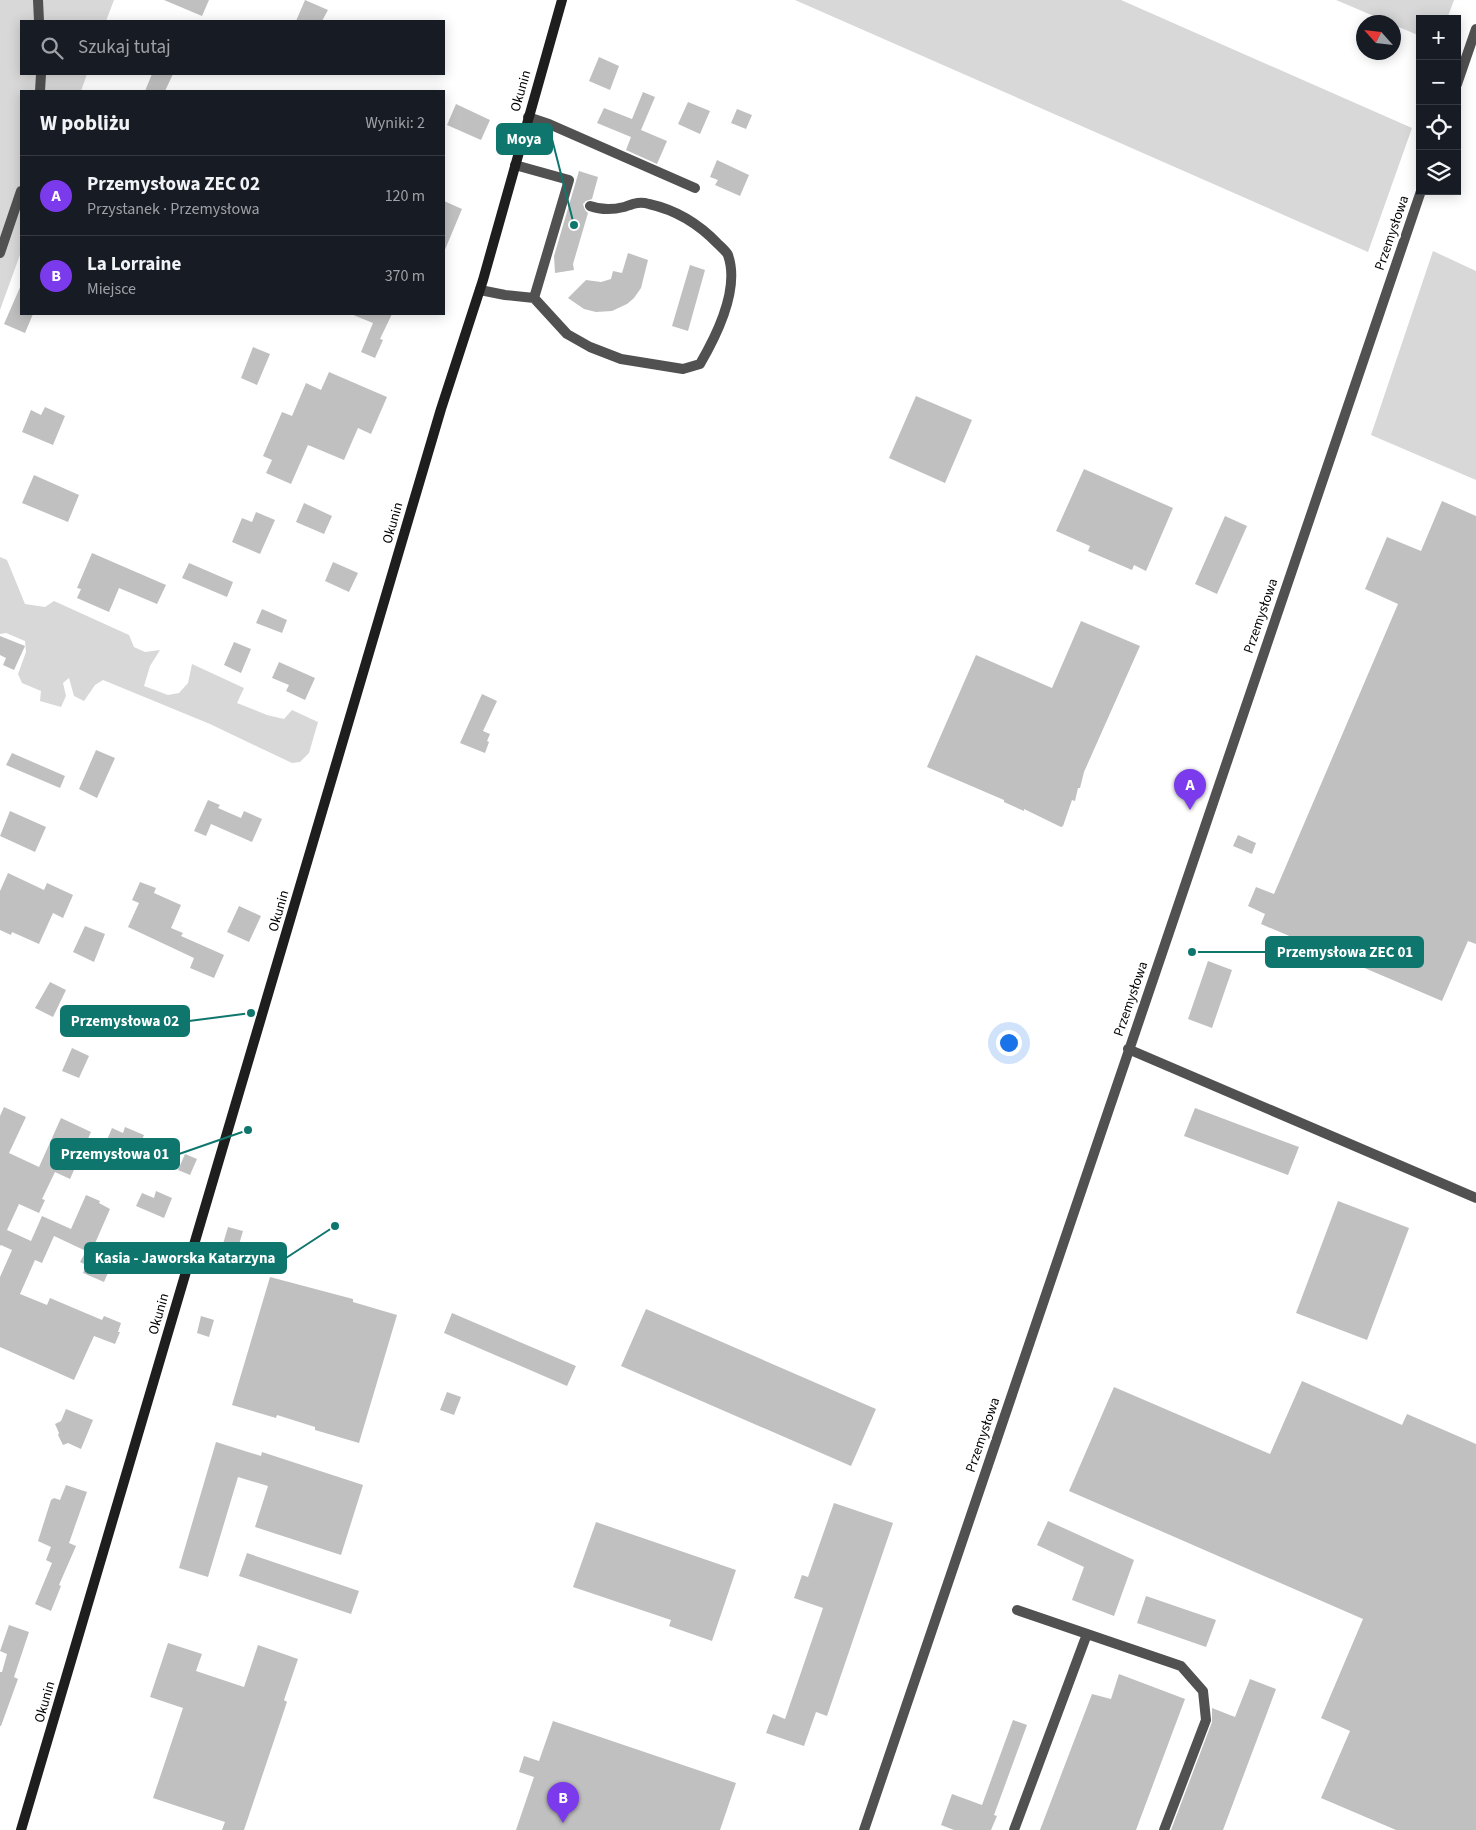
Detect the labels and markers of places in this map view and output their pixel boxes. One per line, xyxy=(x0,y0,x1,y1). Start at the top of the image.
callout: Moya xyxy=(497,124,552,154)
pin: A xyxy=(1174,769,1206,810)
callout: Przemysłowa ZEC 01 xyxy=(1266,937,1423,967)
callout: Przemysłowa 02 xyxy=(61,1006,189,1036)
callout: Przemysłowa 01 xyxy=(51,1139,179,1169)
callout: Kasia - Jaworska Katarzyna xyxy=(85,1243,286,1273)
pin: B xyxy=(547,1782,579,1823)

